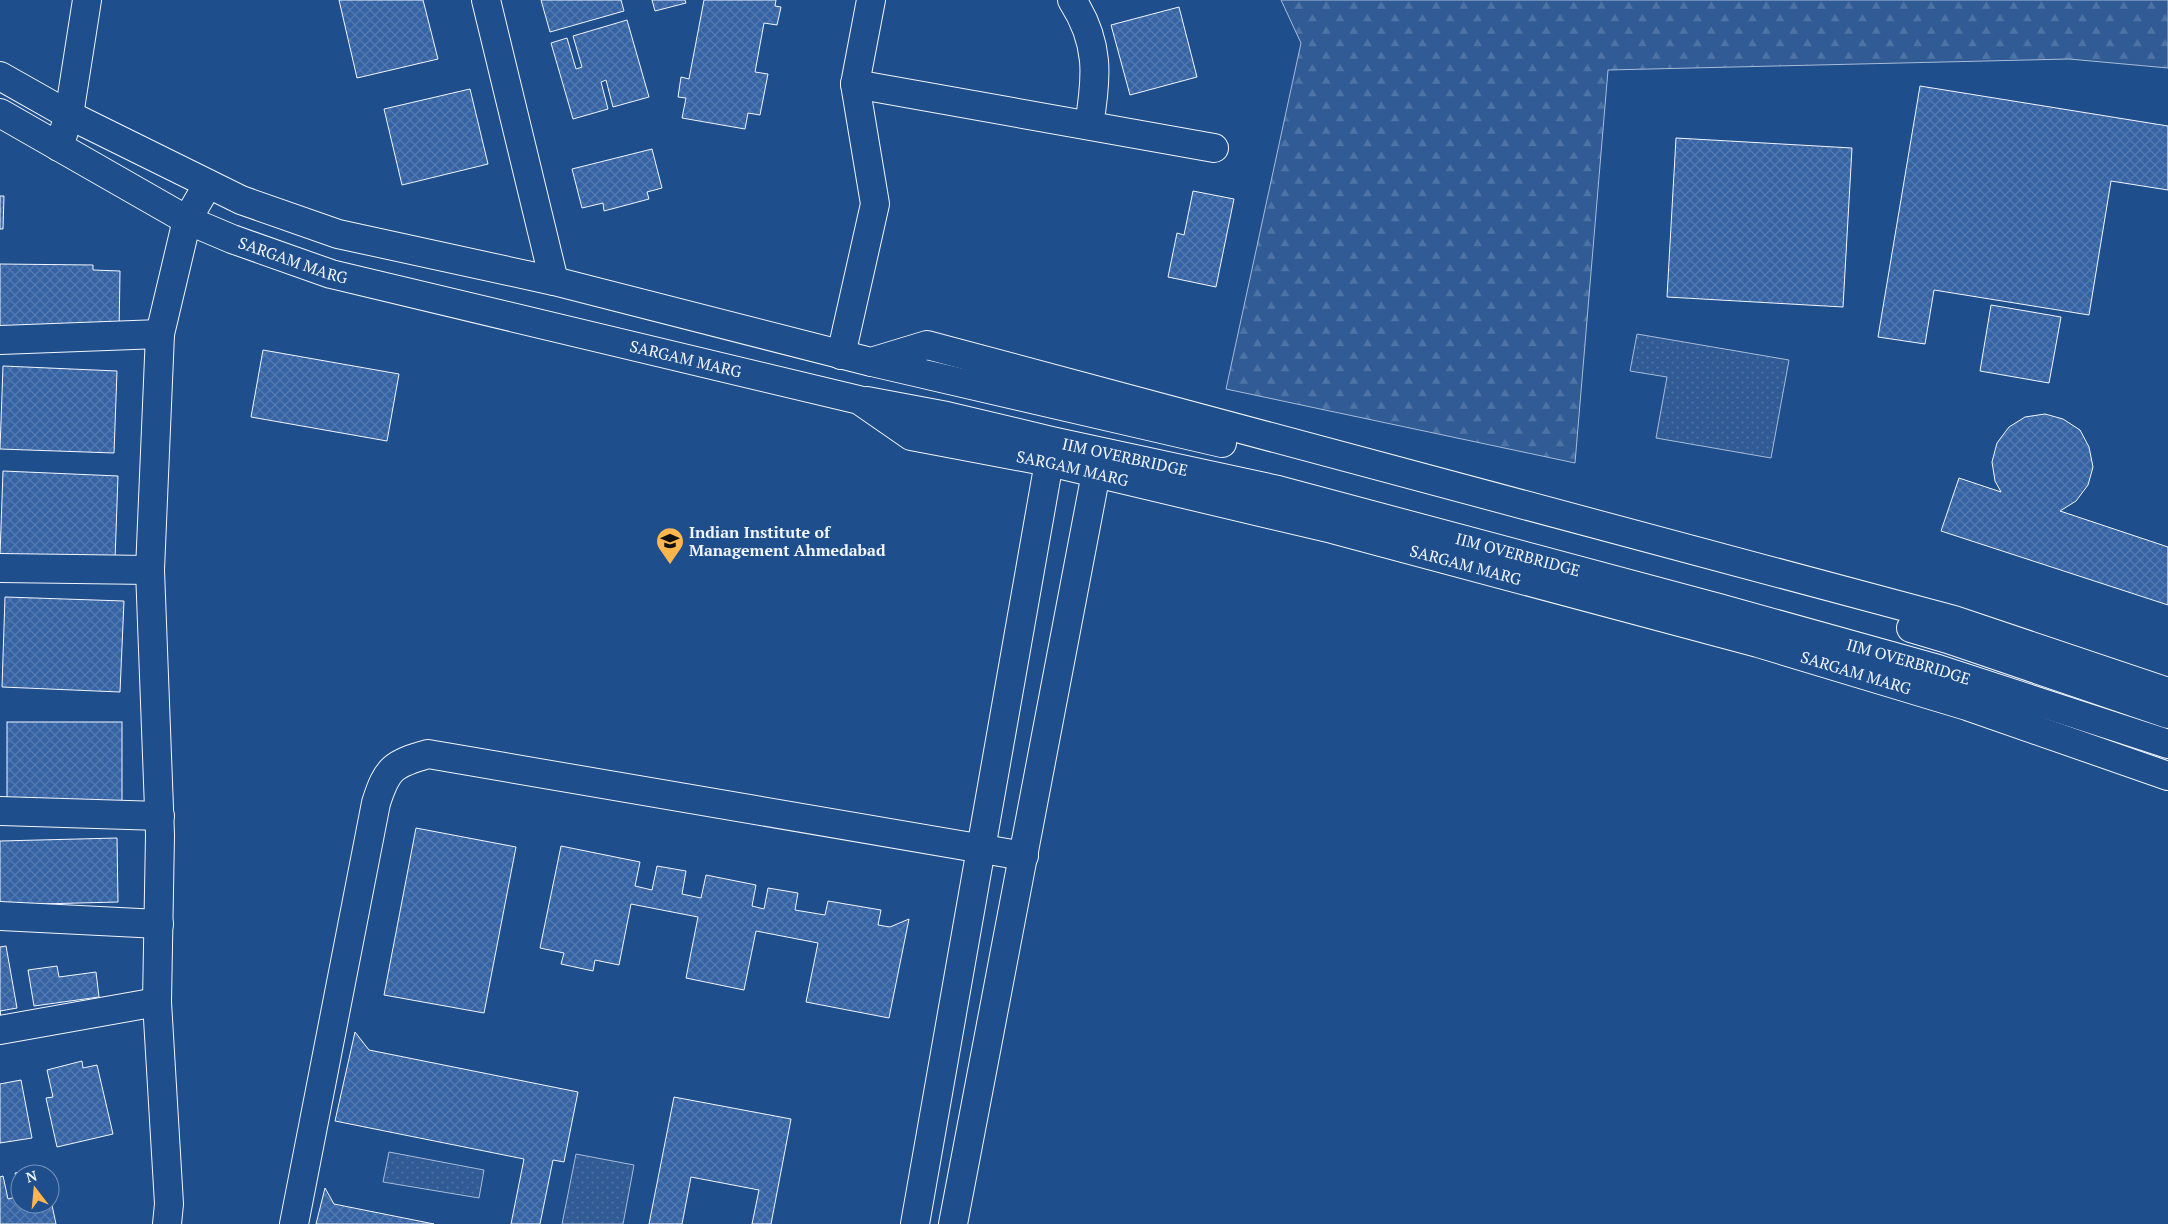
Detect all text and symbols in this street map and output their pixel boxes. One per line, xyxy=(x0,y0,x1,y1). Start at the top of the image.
street label: SARGAM MARG xyxy=(235,231,350,289)
street label: SARGAM MARG xyxy=(628,335,744,383)
street label: IIM OVERBRIDGE xyxy=(1060,433,1190,481)
street label: SARGAM MARG xyxy=(1015,445,1131,491)
place label: Indian Institute of Management Ahmedabad xyxy=(689,521,886,561)
school or university icon: Indian Institute of Management Ahmedabad xyxy=(655,526,685,565)
street label: IIM OVERBRIDGE xyxy=(1453,527,1583,581)
street label: SARGAM MARG xyxy=(1408,539,1524,590)
street label: IIM OVERBRIDGE xyxy=(1844,633,1973,690)
street label: SARGAM MARG xyxy=(1798,645,1914,700)
north arrow xyxy=(10,1164,60,1214)
text: N xyxy=(24,1165,39,1187)

